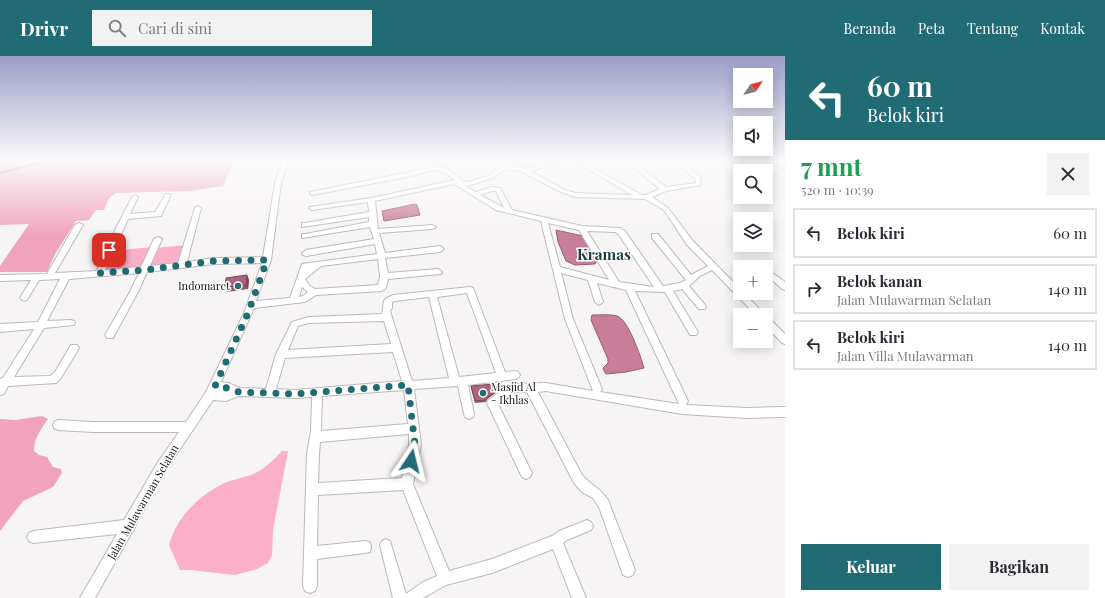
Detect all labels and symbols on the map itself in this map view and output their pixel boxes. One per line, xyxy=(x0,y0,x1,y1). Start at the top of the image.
north arrow xyxy=(733,68,773,108)
pin xyxy=(92,233,126,267)
district label: Kramas xyxy=(577,244,631,264)
place label: Indomaret xyxy=(178,278,230,293)
marker: Indomaret xyxy=(233,281,243,291)
place label: Masjid Al - Ikhlas xyxy=(491,379,536,407)
marker: Masjid Al - Ikhlas xyxy=(478,388,488,398)
position arrow xyxy=(390,440,432,482)
street label: Jalan Mulawarman Selatan xyxy=(103,441,182,563)

